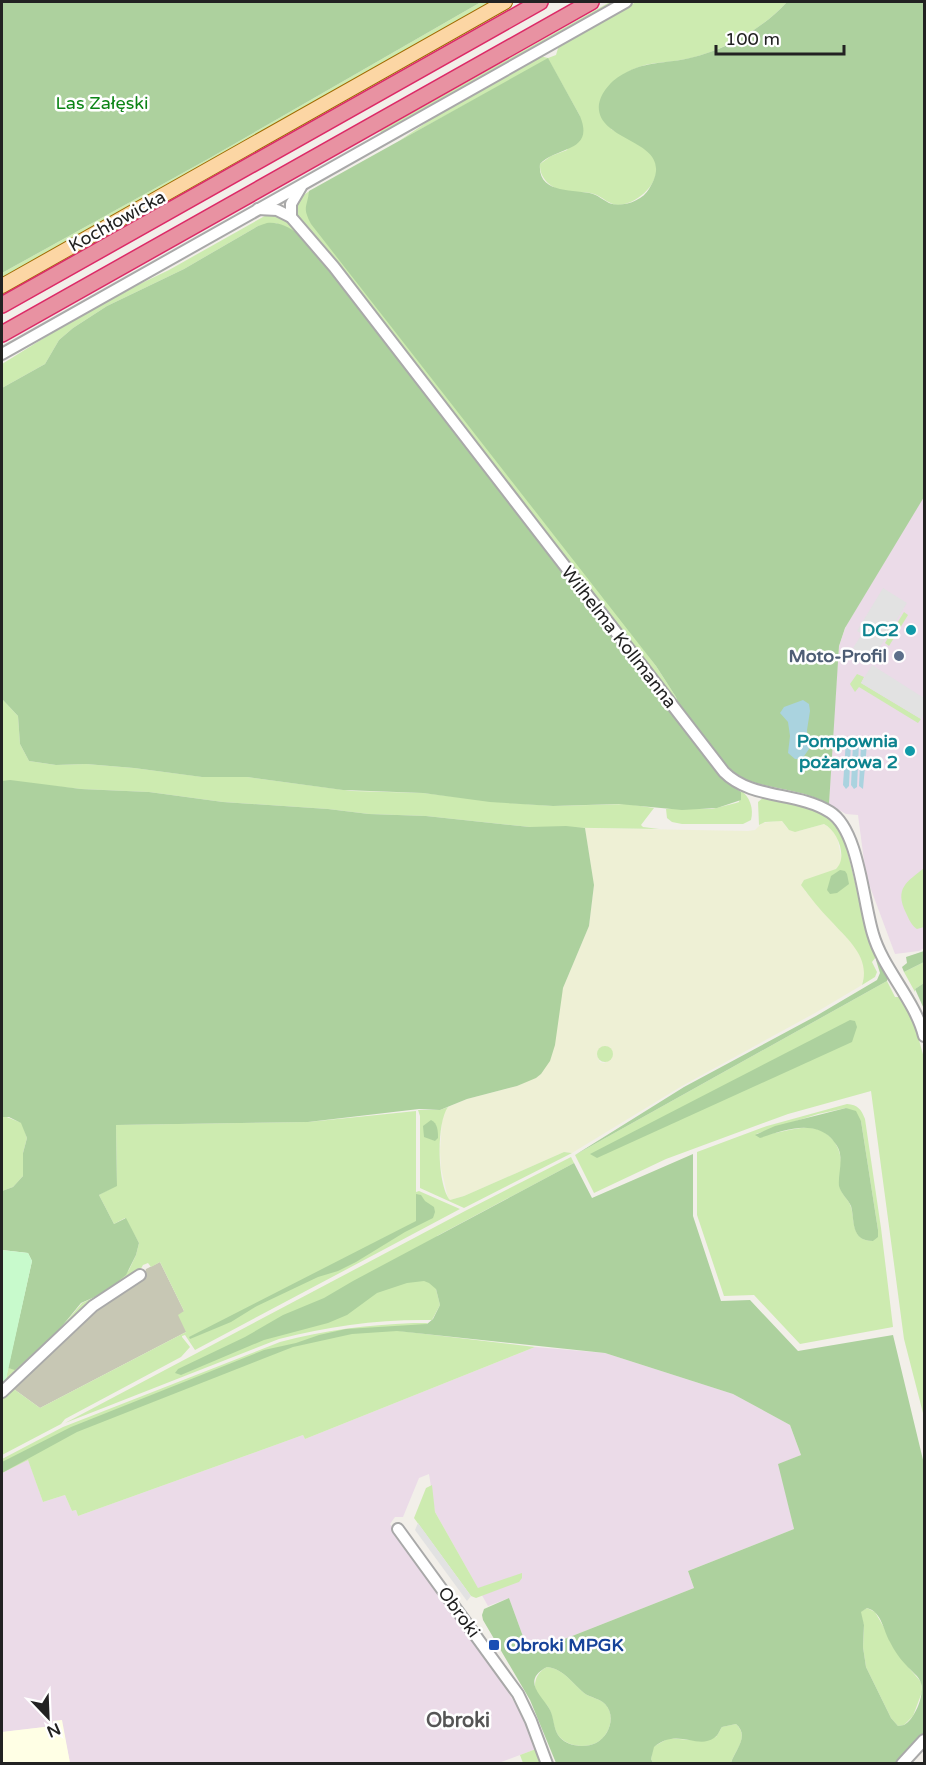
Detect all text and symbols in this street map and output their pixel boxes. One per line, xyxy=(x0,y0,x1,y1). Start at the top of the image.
scale bar xyxy=(716,18,844,56)
text: 100 m xyxy=(725,28,780,50)
park label: Las Załęski xyxy=(55,92,149,114)
street label: Kochłowicka xyxy=(65,185,169,257)
street label: Wilhelma Kollmanna xyxy=(557,561,681,713)
place label: DC2 xyxy=(862,619,899,641)
marker: DC2 xyxy=(904,623,918,637)
place label: Moto-Profil xyxy=(789,645,887,667)
marker: Moto-Profil xyxy=(892,649,906,663)
place label: Pompownia pożarowa 2 xyxy=(797,730,898,773)
marker: Pompownia pożarowa 2 xyxy=(903,744,917,758)
street label: Obroki xyxy=(433,1582,485,1642)
place label: Obroki MPGK xyxy=(506,1634,624,1656)
marker: Obroki MPGK xyxy=(487,1638,501,1652)
north arrow xyxy=(18,1687,78,1747)
district label: Obroki xyxy=(426,1709,490,1733)
text: N xyxy=(44,1718,63,1742)

